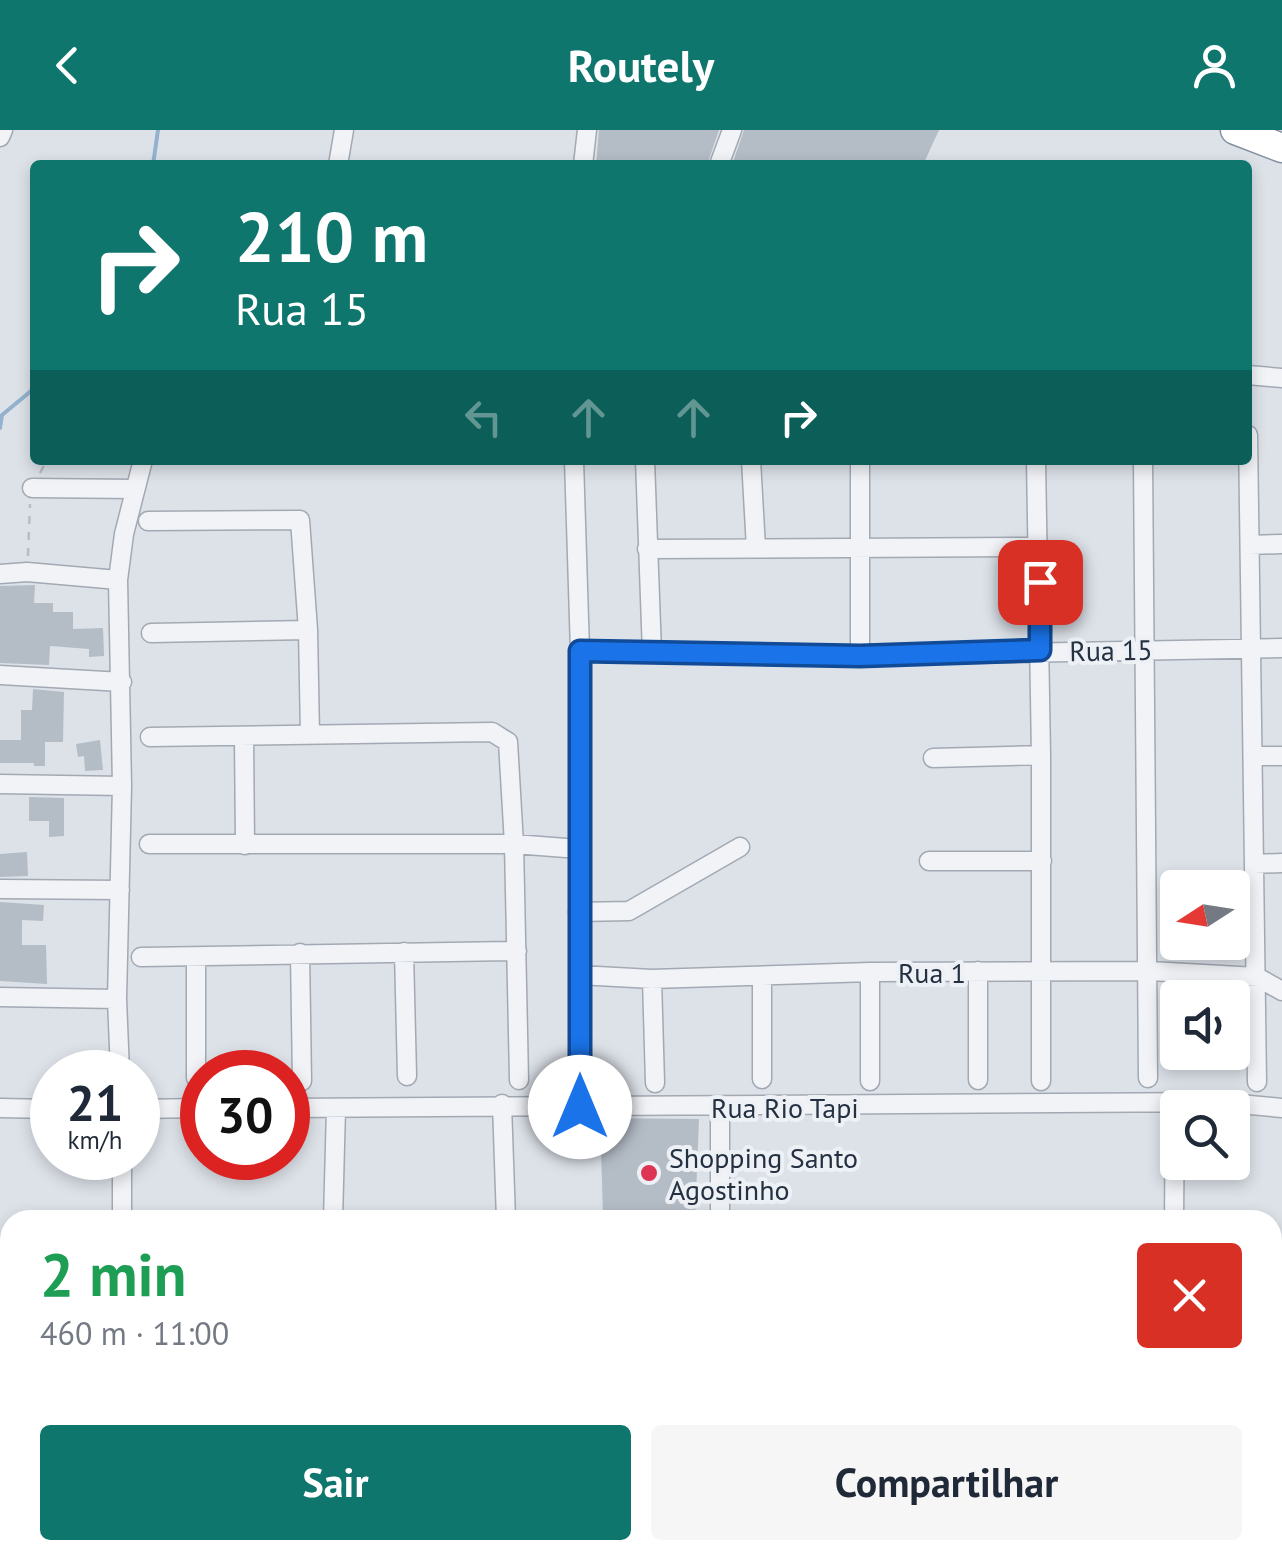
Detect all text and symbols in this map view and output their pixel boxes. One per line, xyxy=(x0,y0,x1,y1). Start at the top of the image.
text: Routely xyxy=(568,36,714,94)
icon: back xyxy=(40,38,95,93)
icon: person xyxy=(1187,38,1242,93)
text: 210 m xyxy=(235,191,428,281)
icon: right xyxy=(70,200,200,330)
text: Rua 15 xyxy=(235,279,369,337)
icon: left xyxy=(456,390,511,445)
icon: ahead xyxy=(561,390,616,445)
icon: ahead xyxy=(666,390,721,445)
icon: right xyxy=(771,390,826,445)
pin xyxy=(998,540,1083,625)
icon: arrive xyxy=(1013,555,1068,610)
street label: Rua 15 xyxy=(1069,631,1153,669)
north arrow xyxy=(1160,870,1250,960)
map controls xyxy=(1160,870,1250,1180)
street label: Rua 1 xyxy=(898,954,966,991)
button: sound xyxy=(1160,980,1250,1070)
speed limit sign: 30 xyxy=(180,1050,310,1180)
position arrow xyxy=(528,1055,632,1159)
text: 21 xyxy=(67,1070,123,1135)
street label: Rua Rio Tapi xyxy=(711,1089,859,1126)
button: search xyxy=(1160,1090,1250,1180)
text: km/h xyxy=(68,1124,122,1156)
place label: Shopping Santo Agostinho xyxy=(669,1139,858,1208)
marker: Shopping Santo Agostinho xyxy=(638,1162,660,1184)
text: 2 min xyxy=(40,1235,186,1313)
button: close xyxy=(1137,1243,1242,1348)
text: 460 m · 11:00 xyxy=(40,1312,229,1354)
button: Sair xyxy=(40,1425,631,1540)
button: Compartilhar xyxy=(651,1425,1242,1540)

